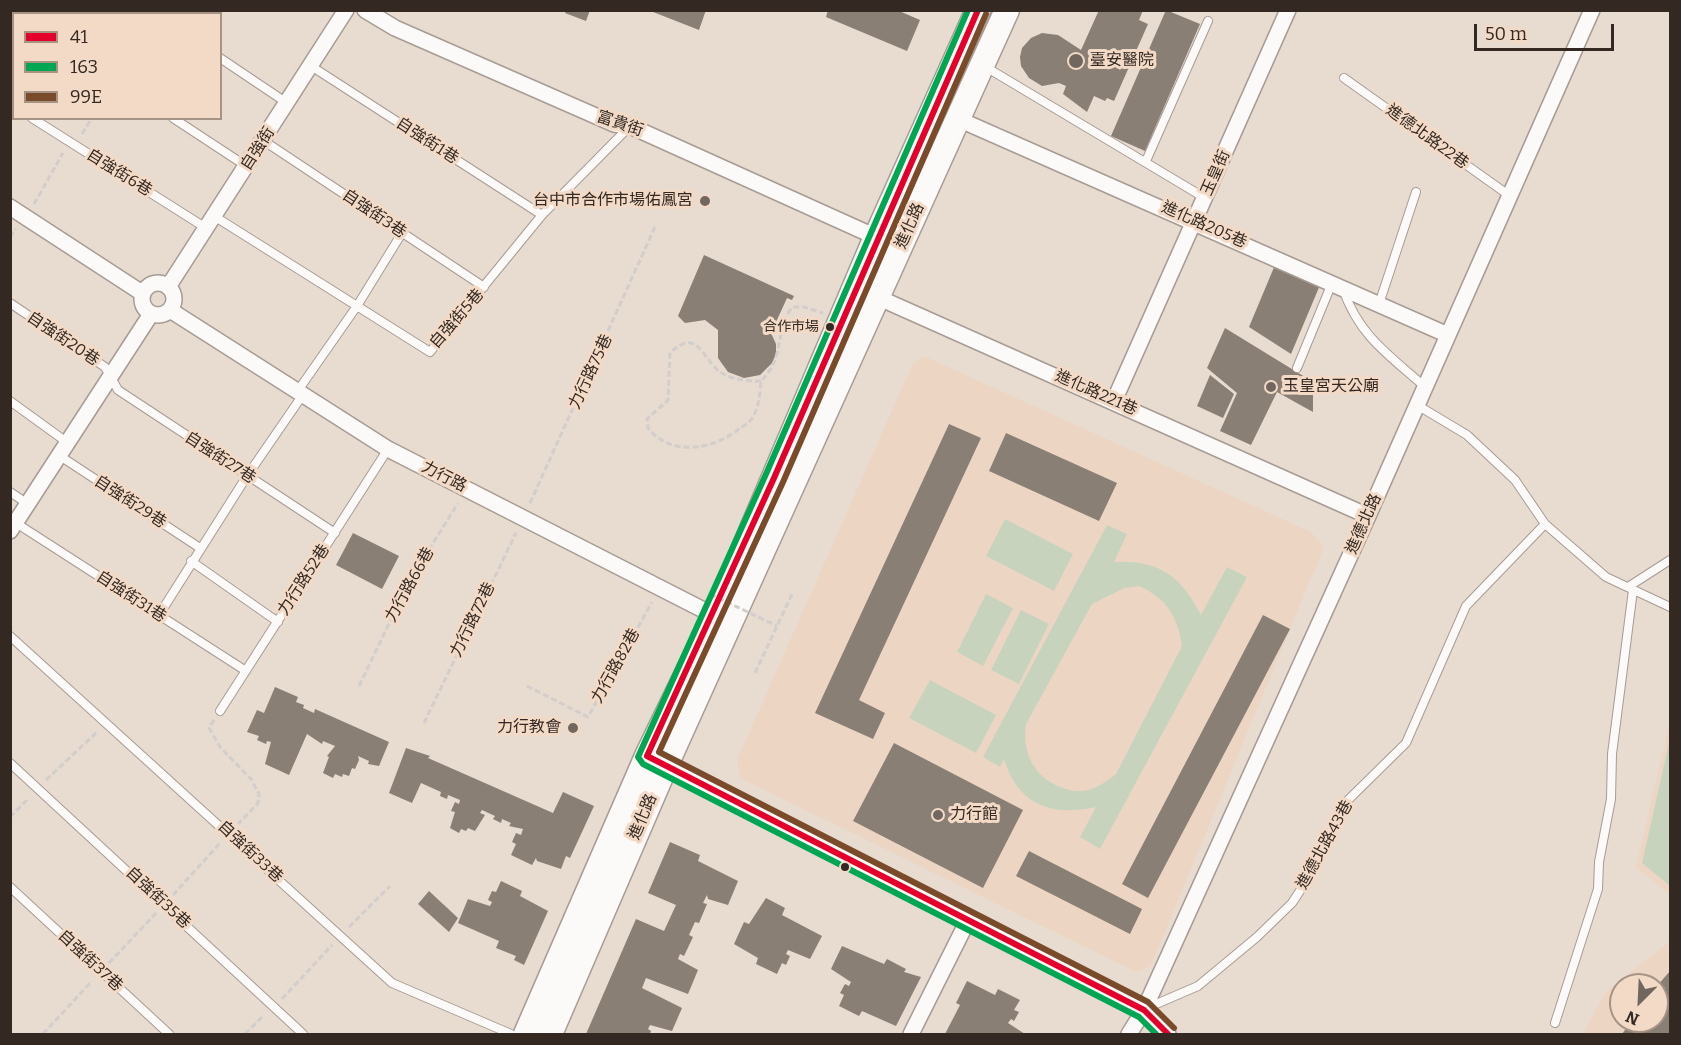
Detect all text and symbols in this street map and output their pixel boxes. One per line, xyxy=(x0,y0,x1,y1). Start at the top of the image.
legend xyxy=(12,12,222,120)
scale bar xyxy=(1477,12,1616,50)
text: 50 m xyxy=(1485,23,1527,45)
text: 41 xyxy=(70,26,88,48)
place label: 臺安醫院 xyxy=(1090,51,1154,71)
marker: 臺安醫院 xyxy=(1067,52,1085,70)
text: 163 xyxy=(70,56,98,78)
text: 99E xyxy=(70,86,102,108)
street label: 進德北路22巷 xyxy=(1382,101,1472,173)
street label: 富貴街 xyxy=(594,107,646,141)
street label: 自強街1巷 xyxy=(392,114,462,168)
street label: 自強街 xyxy=(237,124,279,174)
street label: 自強街6巷 xyxy=(83,145,155,201)
street label: 玉皇街 xyxy=(1197,147,1235,199)
street label: 自強街3巷 xyxy=(338,186,410,242)
place label: 台中市合作市場佑鳳宮 xyxy=(533,191,693,211)
marker: 台中市合作市場佑鳳宮 xyxy=(698,194,712,208)
street label: 進化路205巷 xyxy=(1158,198,1250,252)
street label: 進化路 xyxy=(891,200,929,252)
street label: 自強街5巷 xyxy=(426,285,488,353)
street label: 自強街20巷 xyxy=(23,308,103,370)
place label: 合作市場 xyxy=(763,319,819,335)
marker: 合作市場 xyxy=(824,321,836,333)
street label: 力行路75巷 xyxy=(565,332,617,412)
street label: 進化路221巷 xyxy=(1052,366,1140,420)
place label: 玉皇宮天公廟 xyxy=(1283,377,1379,397)
marker: 玉皇宮天公廟 xyxy=(1264,380,1278,394)
street label: 自強街27巷 xyxy=(181,428,259,488)
street label: 力行路 xyxy=(418,458,470,496)
street label: 自強街29巷 xyxy=(90,472,170,532)
street label: 進德北路 xyxy=(1342,491,1386,557)
street label: 力行路52巷 xyxy=(274,541,334,619)
street label: 力行路66巷 xyxy=(382,544,438,626)
street label: 自強街31巷 xyxy=(92,567,170,627)
street label: 力行路72巷 xyxy=(447,580,499,660)
street label: 力行路82巷 xyxy=(588,625,644,707)
place label: 力行教會 xyxy=(497,718,561,738)
marker: 力行教會 xyxy=(566,721,580,735)
street label: 進化路 xyxy=(625,791,661,843)
street label: 進德北路43巷 xyxy=(1293,797,1357,893)
place label: 力行館 xyxy=(950,805,998,825)
marker: 力行館 xyxy=(931,808,945,822)
street label: 自強街33巷 xyxy=(213,817,287,887)
unlabelled marker xyxy=(839,861,851,873)
street label: 自強街35巷 xyxy=(122,863,194,933)
street label: 自強街37巷 xyxy=(54,926,126,996)
north arrow xyxy=(1609,973,1669,1033)
text: N xyxy=(1623,1007,1642,1029)

